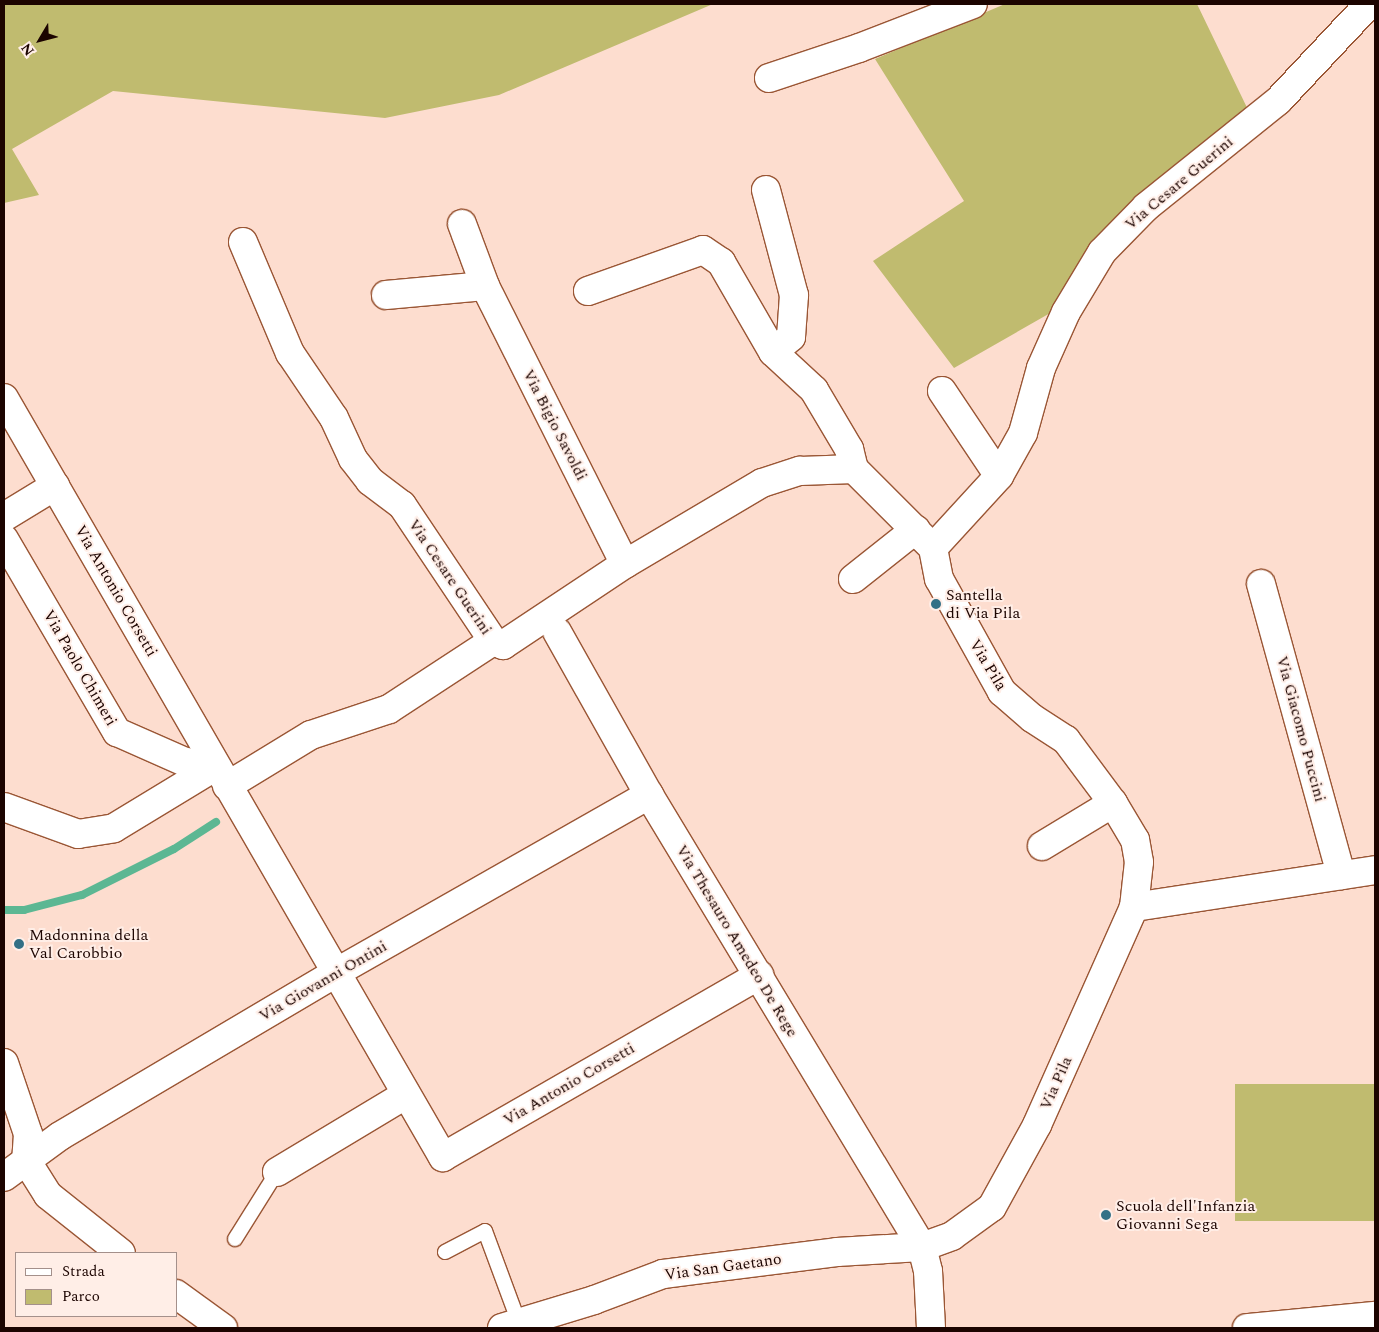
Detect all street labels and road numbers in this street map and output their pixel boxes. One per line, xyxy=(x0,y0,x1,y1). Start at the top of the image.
street label: Via Cesare Guerini xyxy=(1121,132,1237,234)
street label: Via Bigio Savoldi xyxy=(519,366,591,484)
street label: Via Cesare Guerini xyxy=(404,515,496,639)
street label: Via Antonio Corsetti xyxy=(70,522,162,660)
street label: Via Paolo Chimeri xyxy=(39,606,121,730)
street label: Via Pila xyxy=(965,636,1011,694)
street label: Via Giacomo Puccini xyxy=(1272,654,1330,804)
street label: Via Thesauro Amedeo De Rege xyxy=(672,841,802,1041)
street label: Via Giovanni Ontini xyxy=(255,936,391,1026)
street label: Via Antonio Corsetti xyxy=(500,1038,638,1130)
street label: Via Pila xyxy=(1036,1053,1076,1113)
street label: Via San Gaetano xyxy=(663,1249,783,1285)

